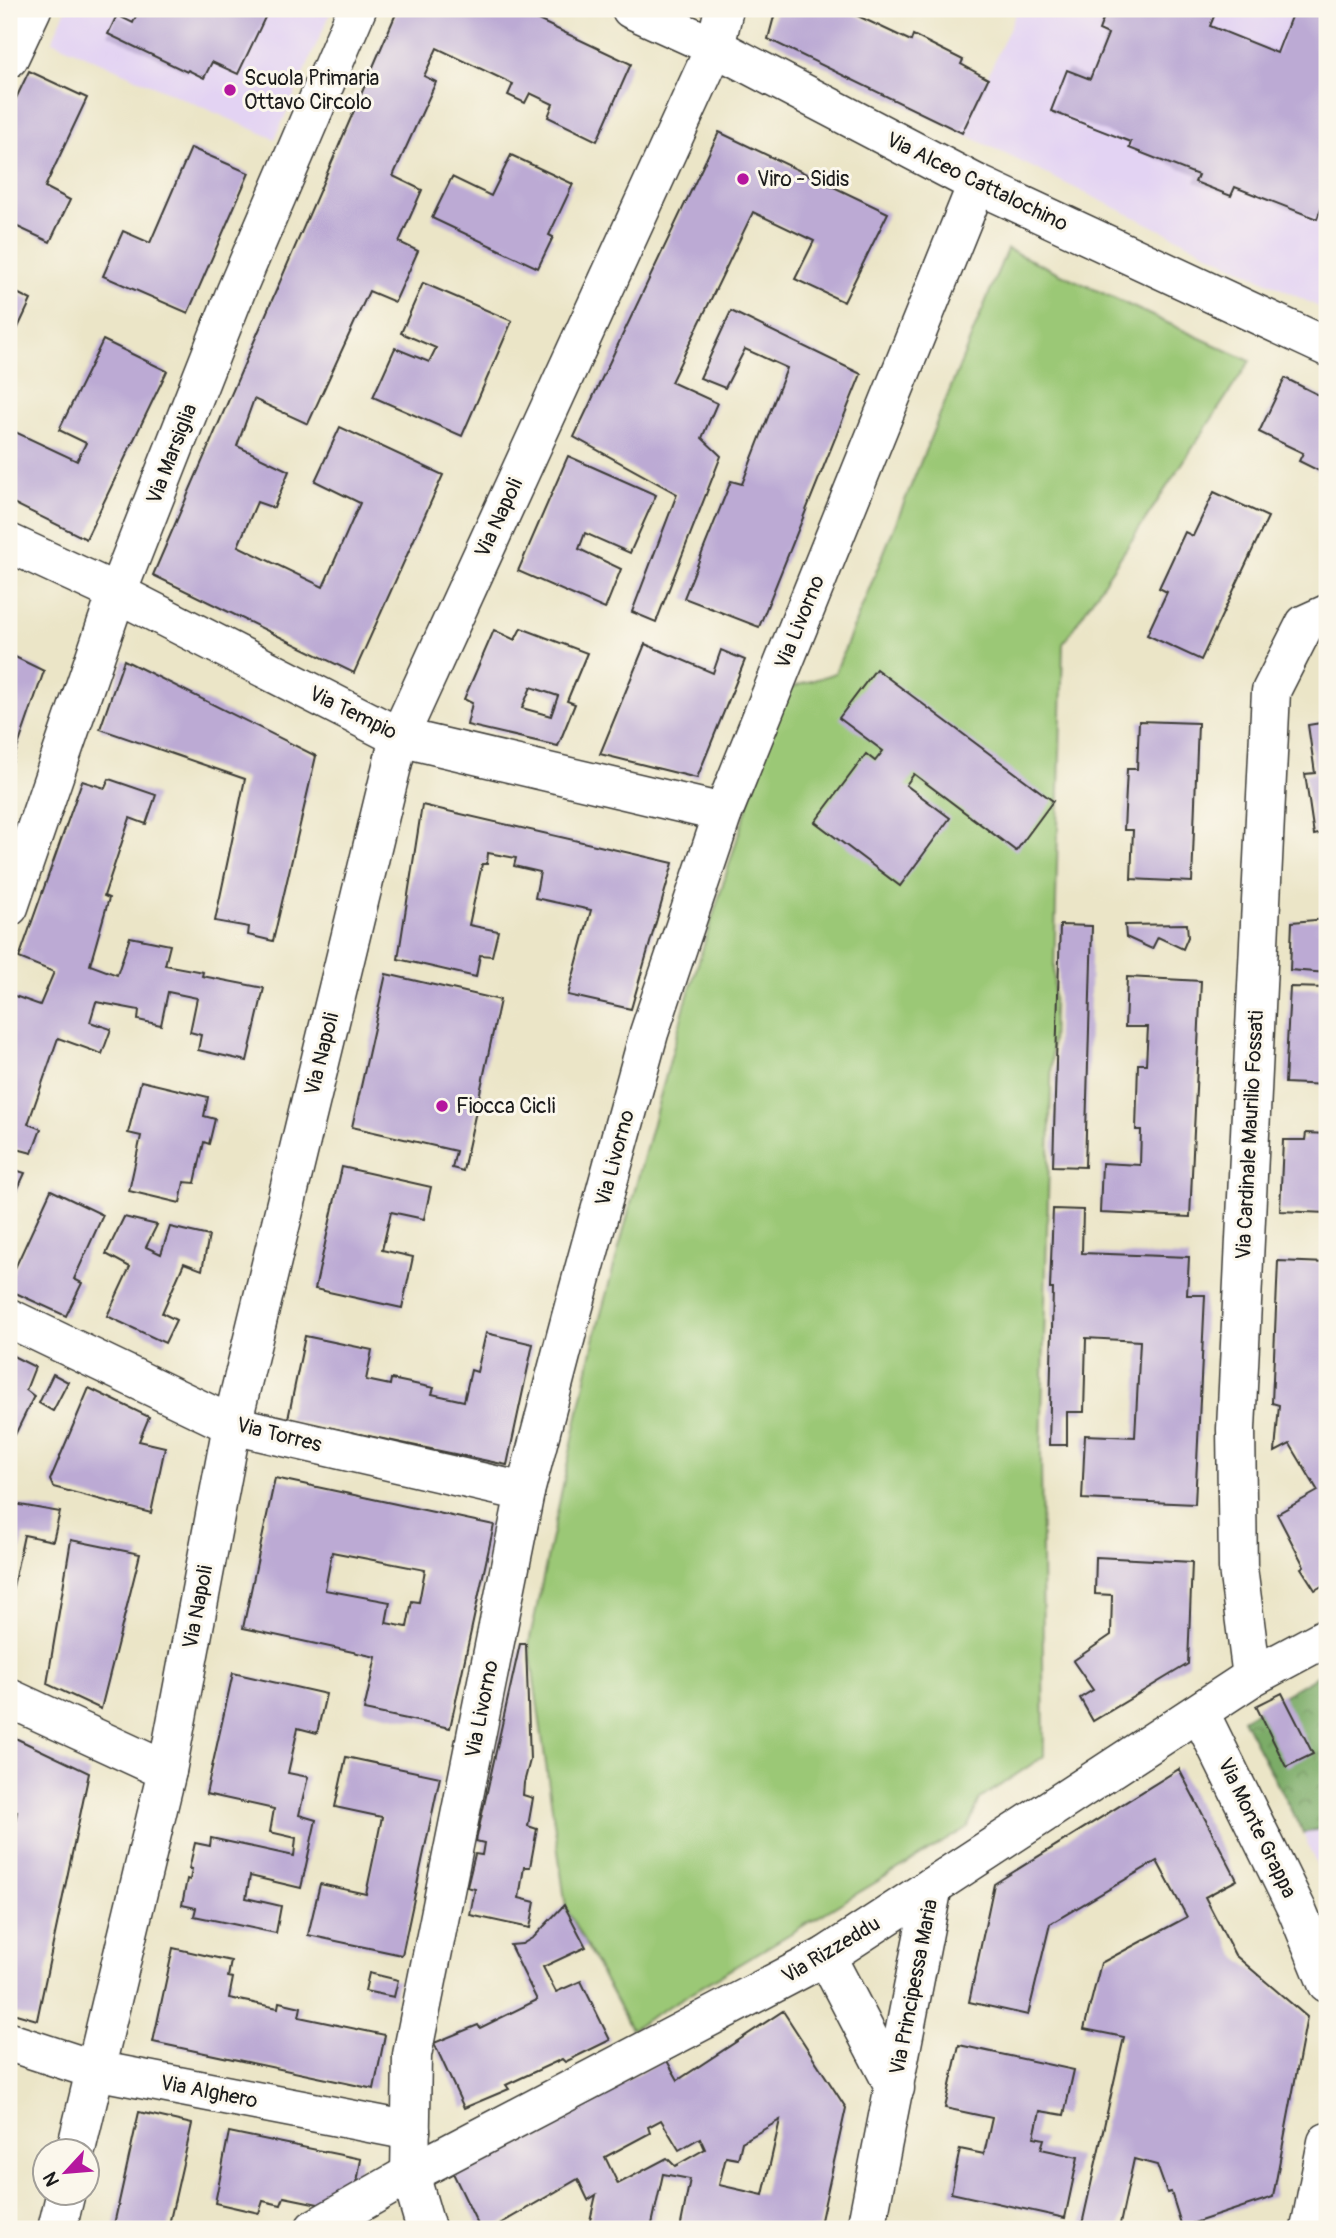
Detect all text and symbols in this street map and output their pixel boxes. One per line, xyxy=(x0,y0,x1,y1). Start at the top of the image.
place label: Scuola Primaria Ottavo Circolo xyxy=(244,65,379,116)
marker: Scuola Primaria Ottavo Circolo xyxy=(222,82,238,98)
street label: Via Alceo Cattalochino xyxy=(882,126,1072,238)
place label: Viro - Sidis xyxy=(757,166,850,193)
marker: Viro - Sidis xyxy=(735,171,751,187)
street label: Via Marsiglia xyxy=(141,400,203,508)
street label: Via Napoli xyxy=(469,474,529,562)
street label: Via Livorno xyxy=(769,571,831,673)
street label: Via Tempio xyxy=(304,680,402,746)
street label: Via Napoli xyxy=(299,1009,345,1098)
street label: Via Cardinale Maurilio Fossati xyxy=(1230,1009,1270,1260)
place label: Fiocca Cicli xyxy=(456,1093,556,1120)
marker: Fiocca Cicli xyxy=(434,1098,450,1114)
street label: Via Livorno xyxy=(589,1107,641,1209)
street label: Via Torres xyxy=(234,1411,325,1459)
street label: Via Napoli xyxy=(177,1563,219,1651)
street label: Via Livorno xyxy=(459,1658,505,1760)
street label: Via Monte Grappa xyxy=(1211,1753,1303,1903)
street label: Via Principessa Maria xyxy=(884,1897,944,2077)
street label: Via Rizzeddu xyxy=(777,1910,885,1990)
street label: Via Alghero xyxy=(158,2069,260,2115)
north arrow xyxy=(32,2136,102,2206)
text: N xyxy=(38,2168,65,2190)

